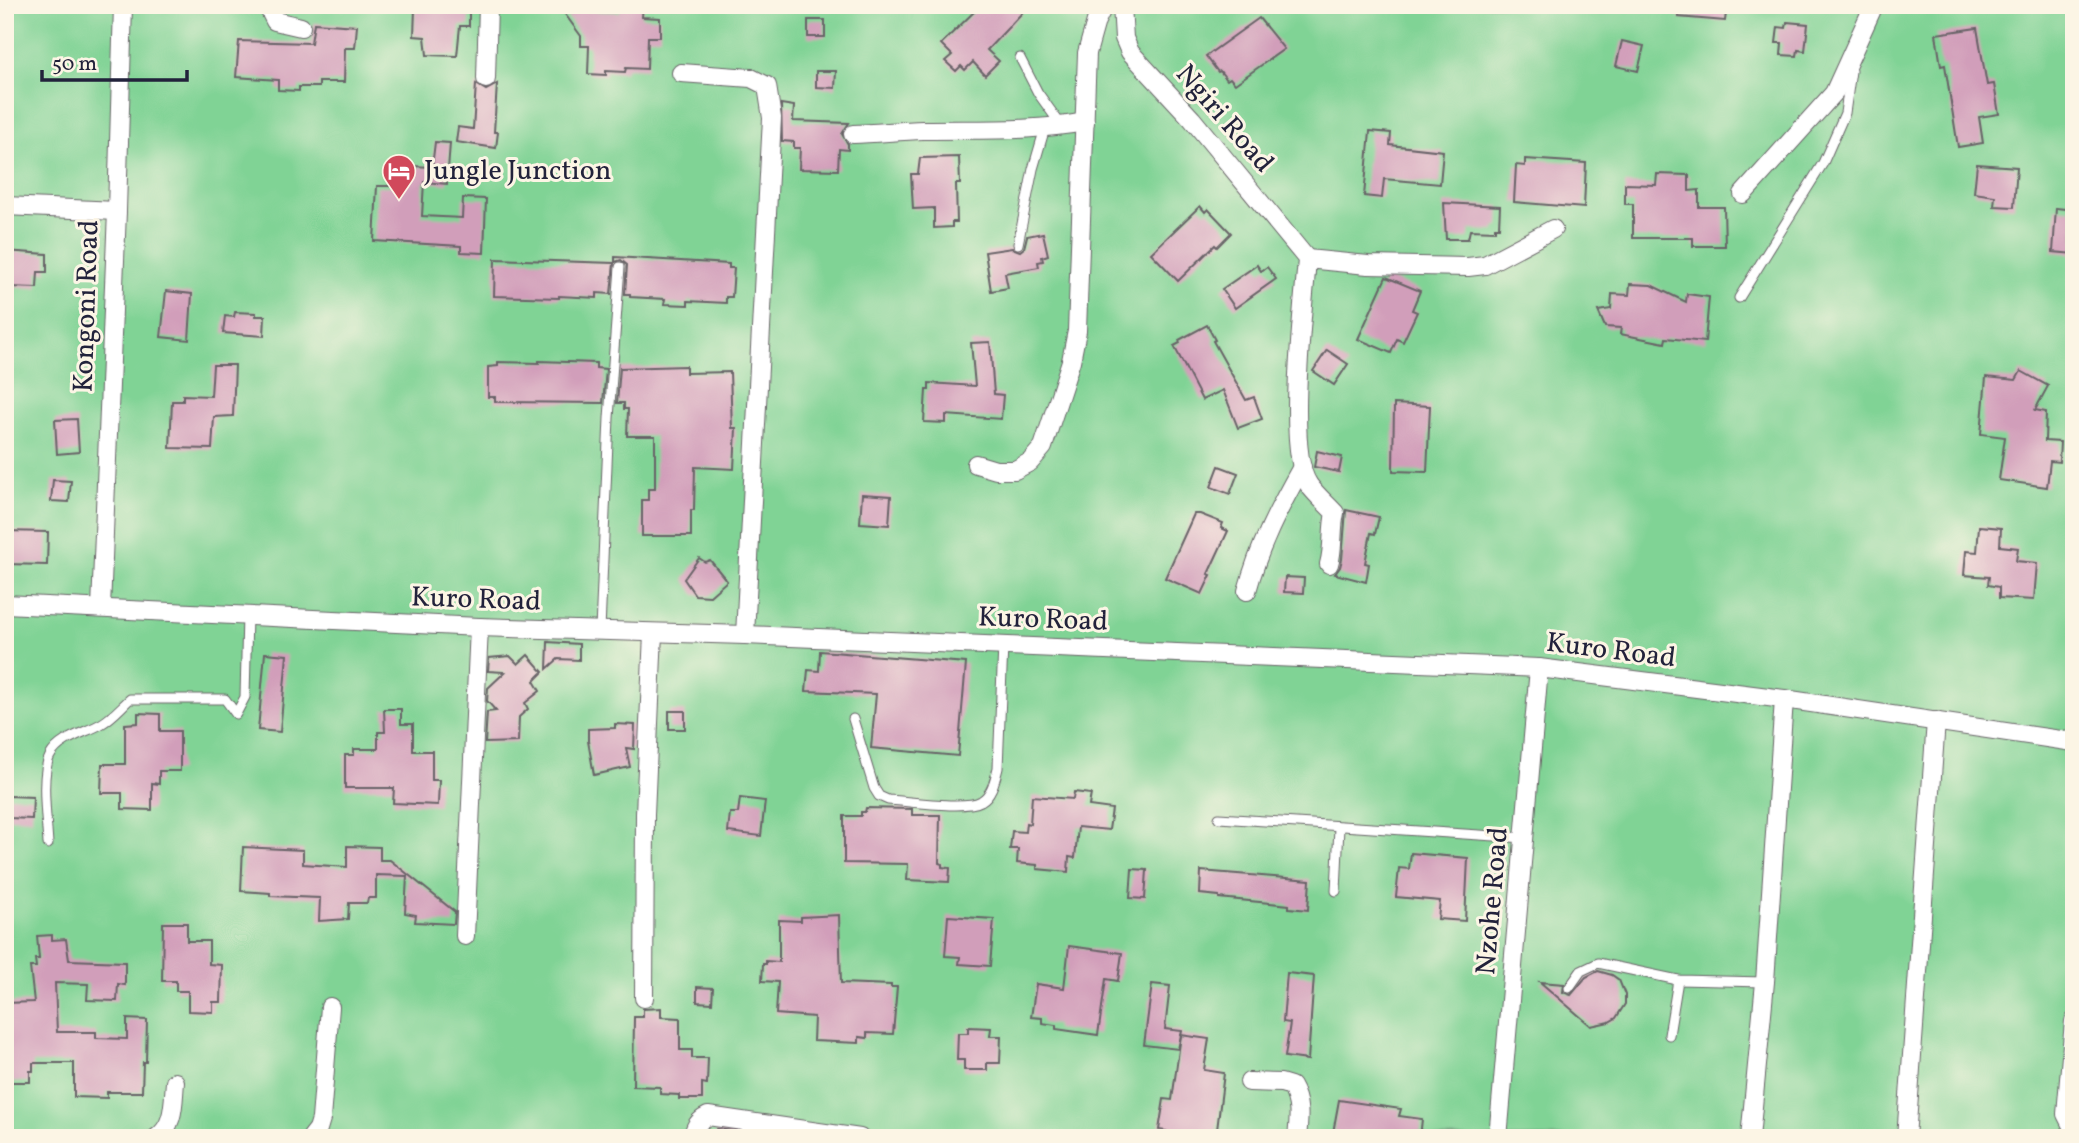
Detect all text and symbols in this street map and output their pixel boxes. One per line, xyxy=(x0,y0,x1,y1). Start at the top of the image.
scale bar xyxy=(42,38,187,82)
text: 50 m xyxy=(52,50,97,79)
street label: Ngiri Road xyxy=(1166,56,1282,182)
hotel icon: Jungle Junction xyxy=(380,152,418,201)
place label: Jungle Junction xyxy=(424,152,611,191)
street label: Kongoni Road xyxy=(64,219,110,393)
street label: Kuro Road xyxy=(410,578,542,622)
street label: Kuro Road xyxy=(977,598,1109,642)
street label: Kuro Road xyxy=(1544,624,1678,678)
street label: Nzohe Road xyxy=(1467,825,1519,977)

